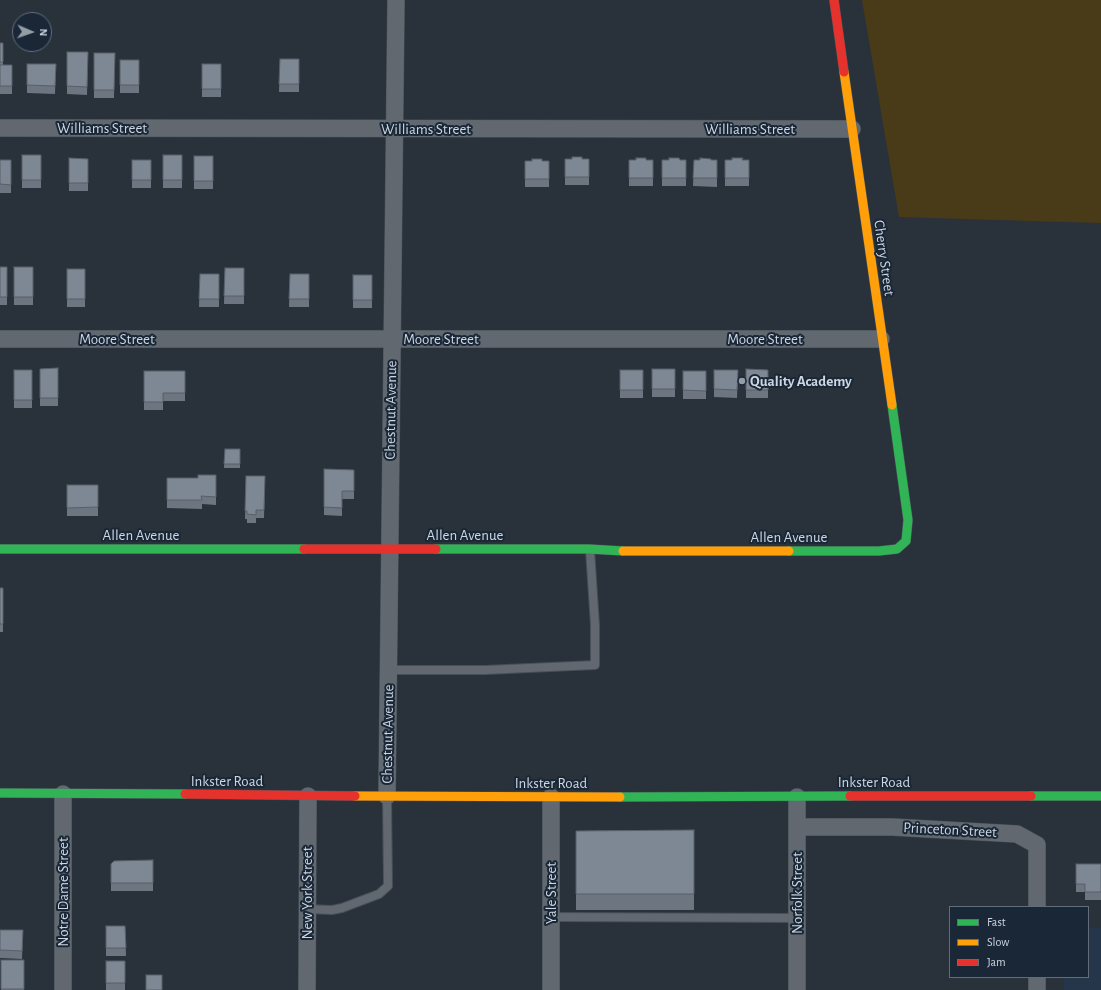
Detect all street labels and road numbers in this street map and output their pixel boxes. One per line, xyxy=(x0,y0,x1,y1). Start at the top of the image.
street label: Williams Street xyxy=(57,119,147,137)
street label: Williams Street xyxy=(381,120,471,138)
street label: Williams Street xyxy=(705,120,795,138)
street label: Cherry Street xyxy=(870,219,898,297)
street label: Moore Street xyxy=(79,330,155,348)
street label: Moore Street xyxy=(403,330,479,348)
street label: Moore Street xyxy=(727,330,803,348)
street label: Chestnut Avenue xyxy=(381,360,401,460)
street label: Allen Avenue xyxy=(103,526,179,544)
street label: Allen Avenue xyxy=(427,526,503,544)
street label: Allen Avenue xyxy=(751,528,827,546)
street label: Chestnut Avenue xyxy=(378,684,398,784)
street label: Inkster Road xyxy=(191,772,263,790)
street label: Inkster Road xyxy=(838,773,910,791)
street label: Inkster Road xyxy=(515,774,587,792)
street label: Princeton Street xyxy=(903,819,997,841)
street label: Notre Dame Street xyxy=(54,837,72,947)
street label: New York Street xyxy=(298,846,316,940)
street label: Norfolk Street xyxy=(788,852,806,934)
street label: Yale Street xyxy=(542,862,560,924)

